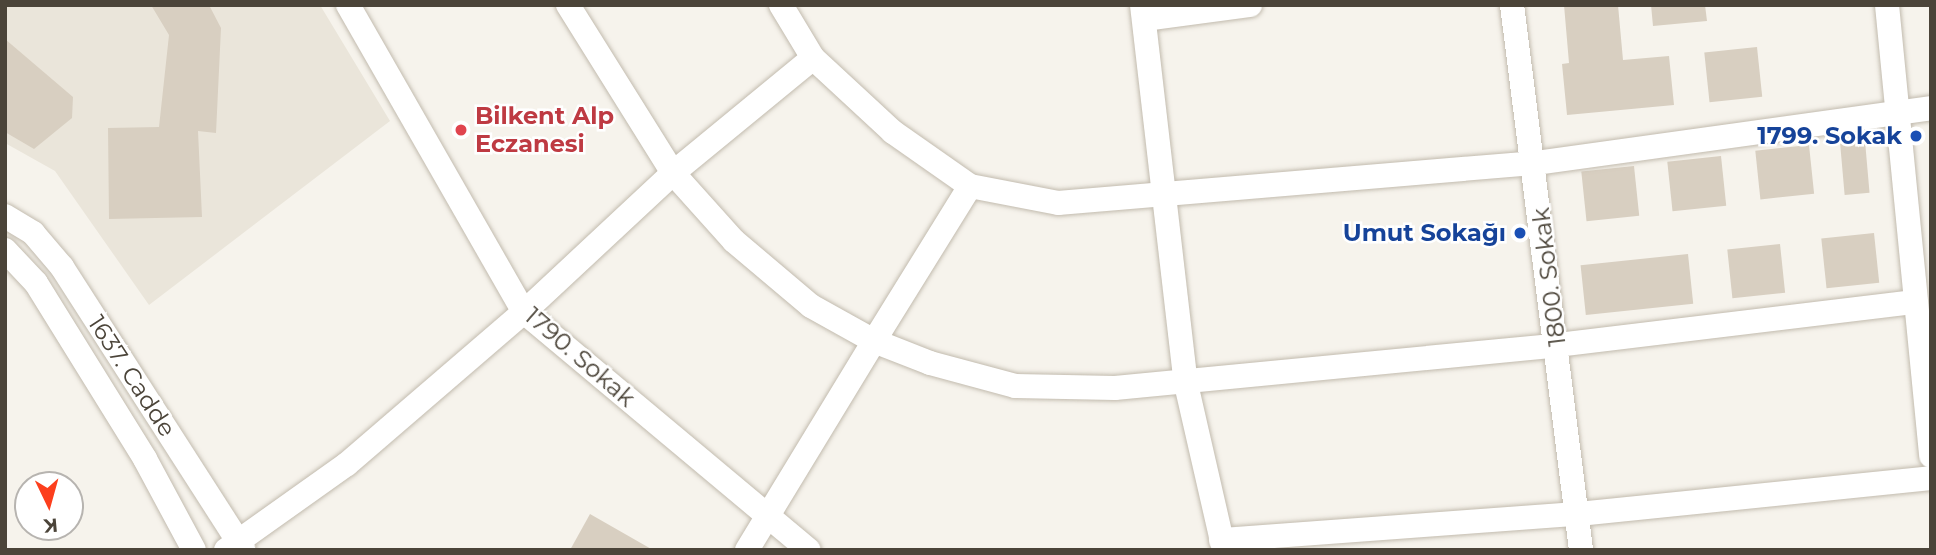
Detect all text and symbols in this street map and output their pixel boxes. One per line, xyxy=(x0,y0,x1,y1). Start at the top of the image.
place label: Bilkent Alp Eczanesi xyxy=(475,102,614,158)
marker: Bilkent Alp Eczanesi xyxy=(453,122,469,138)
place label: 1799. Sokak xyxy=(1757,122,1902,150)
marker: 1799. Sokak xyxy=(1908,128,1924,144)
street label: 1800. Sokak xyxy=(1526,206,1572,348)
place label: Umut Sokağı xyxy=(1343,219,1506,247)
marker: Umut Sokağı xyxy=(1512,225,1528,241)
street label: 1790. Sokak xyxy=(519,301,641,413)
street label: 1637. Cadde xyxy=(82,310,182,442)
north arrow xyxy=(14,471,84,541)
text: K xyxy=(43,513,59,537)

